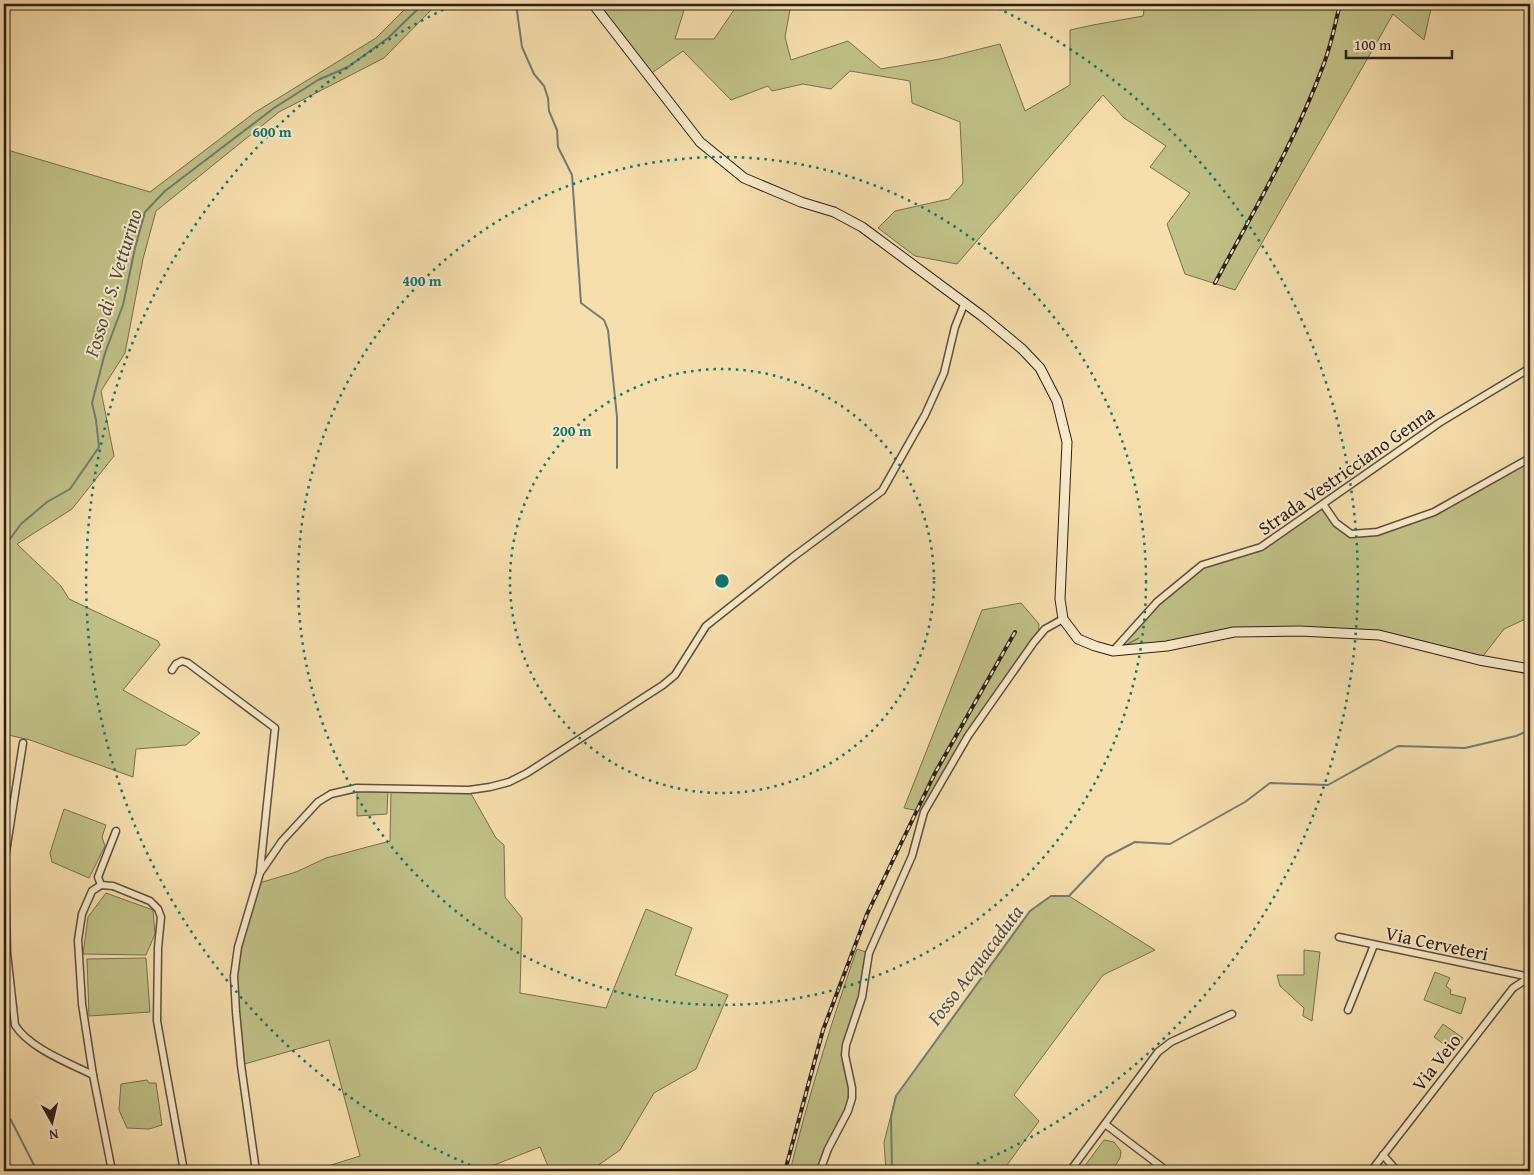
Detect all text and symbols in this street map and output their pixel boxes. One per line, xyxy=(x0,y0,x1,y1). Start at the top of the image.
scale bar xyxy=(1346,28,1453,60)
text: 100 m xyxy=(1354,34,1392,55)
text: 600 m xyxy=(252,121,292,142)
water label: Fosso di S. Vetturino xyxy=(76,205,149,361)
text: 400 m xyxy=(402,270,442,291)
street label: Strada Vestricciano Genna xyxy=(1252,398,1440,542)
text: 200 m xyxy=(552,420,592,441)
centre of rings xyxy=(713,572,731,590)
water label: Fosso Acquacaduta xyxy=(919,898,1030,1032)
street label: Via Cerveteri xyxy=(1383,918,1491,968)
street label: Via Veio xyxy=(1405,1027,1467,1097)
north arrow xyxy=(28,1098,78,1148)
text: N xyxy=(47,1124,60,1146)

